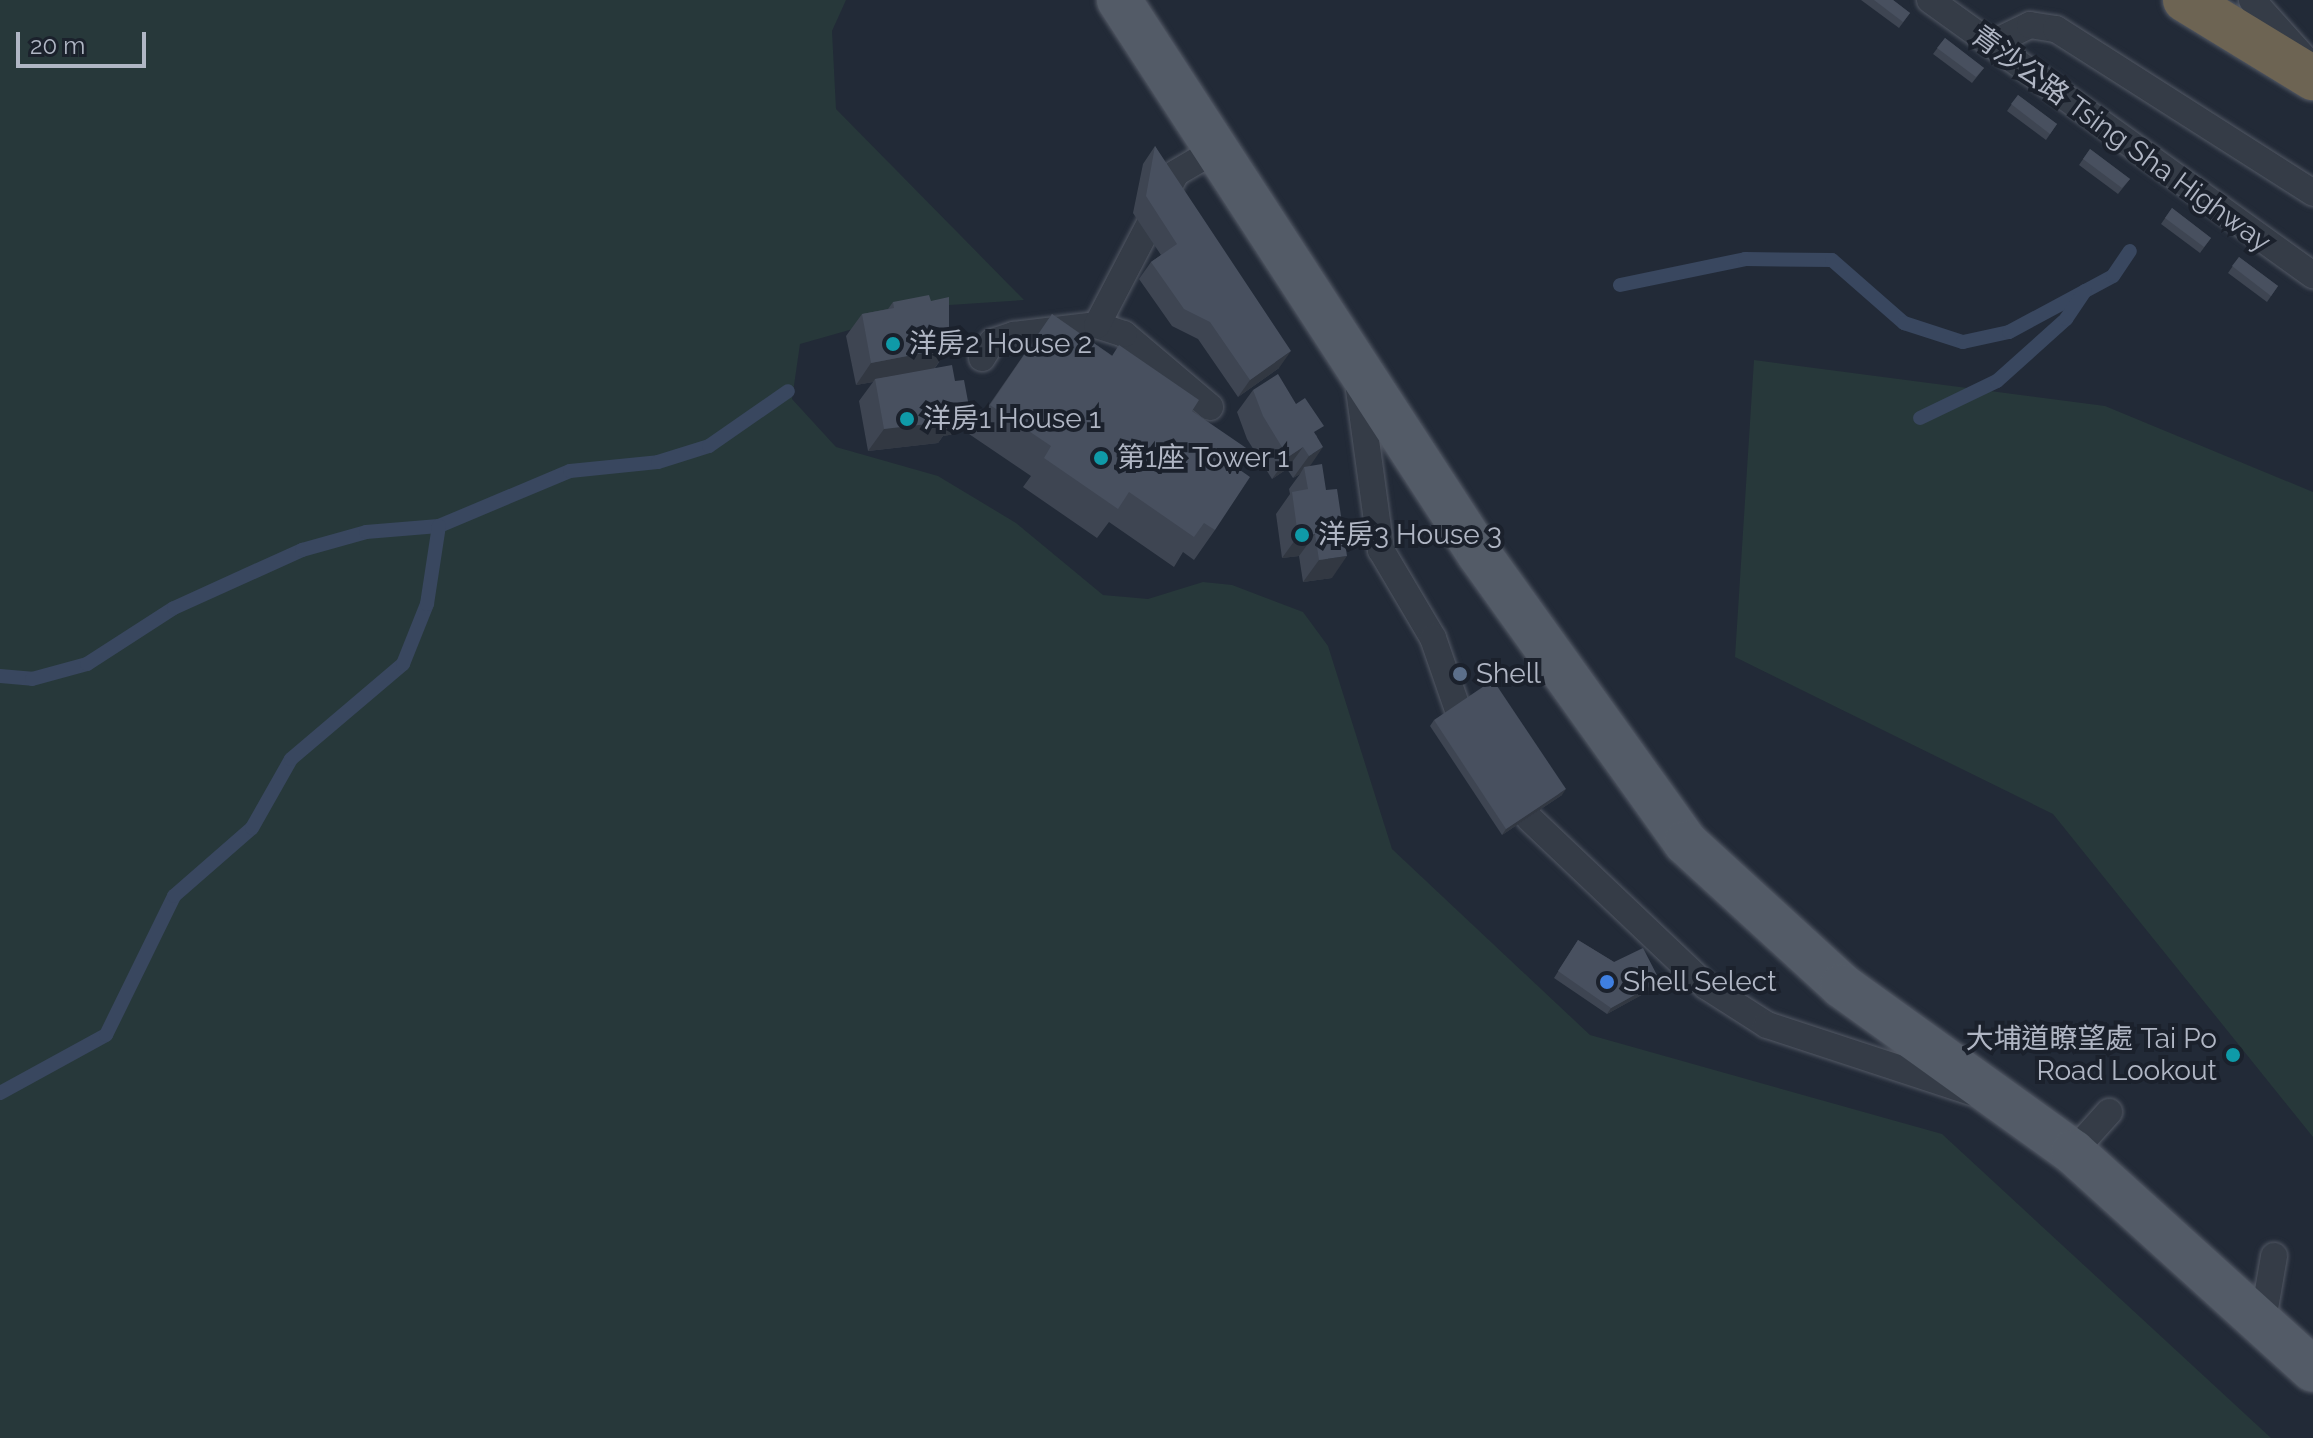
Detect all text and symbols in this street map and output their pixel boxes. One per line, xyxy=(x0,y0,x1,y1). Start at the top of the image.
scale bar xyxy=(20,16,150,66)
street label: 青沙公路 Tsing Sha Highway xyxy=(1965,19,2277,259)
text: 20 m xyxy=(30,31,85,60)
place label: 洋房2 House 2 xyxy=(909,327,1092,361)
marker: 洋房2 House 2 xyxy=(884,335,902,353)
place label: 洋房1 House 1 xyxy=(923,402,1101,436)
marker: 洋房1 House 1 xyxy=(898,410,916,428)
place label: 第1座 Tower 1 xyxy=(1117,441,1290,475)
marker: 第1座 Tower 1 xyxy=(1092,449,1110,467)
place label: 洋房3 House 3 xyxy=(1318,518,1502,552)
marker: 洋房3 House 3 xyxy=(1293,526,1311,544)
place label: Shell xyxy=(1476,657,1541,691)
marker: Shell xyxy=(1451,665,1469,683)
place label: Shell Select xyxy=(1623,965,1777,999)
marker: Shell Select xyxy=(1598,973,1616,991)
place label: 大埔道瞭望處 Tai Po Road Lookout xyxy=(1965,1022,2217,1088)
marker: 大埔道瞭望處 Tai Po Road Lookout xyxy=(2224,1046,2242,1064)

